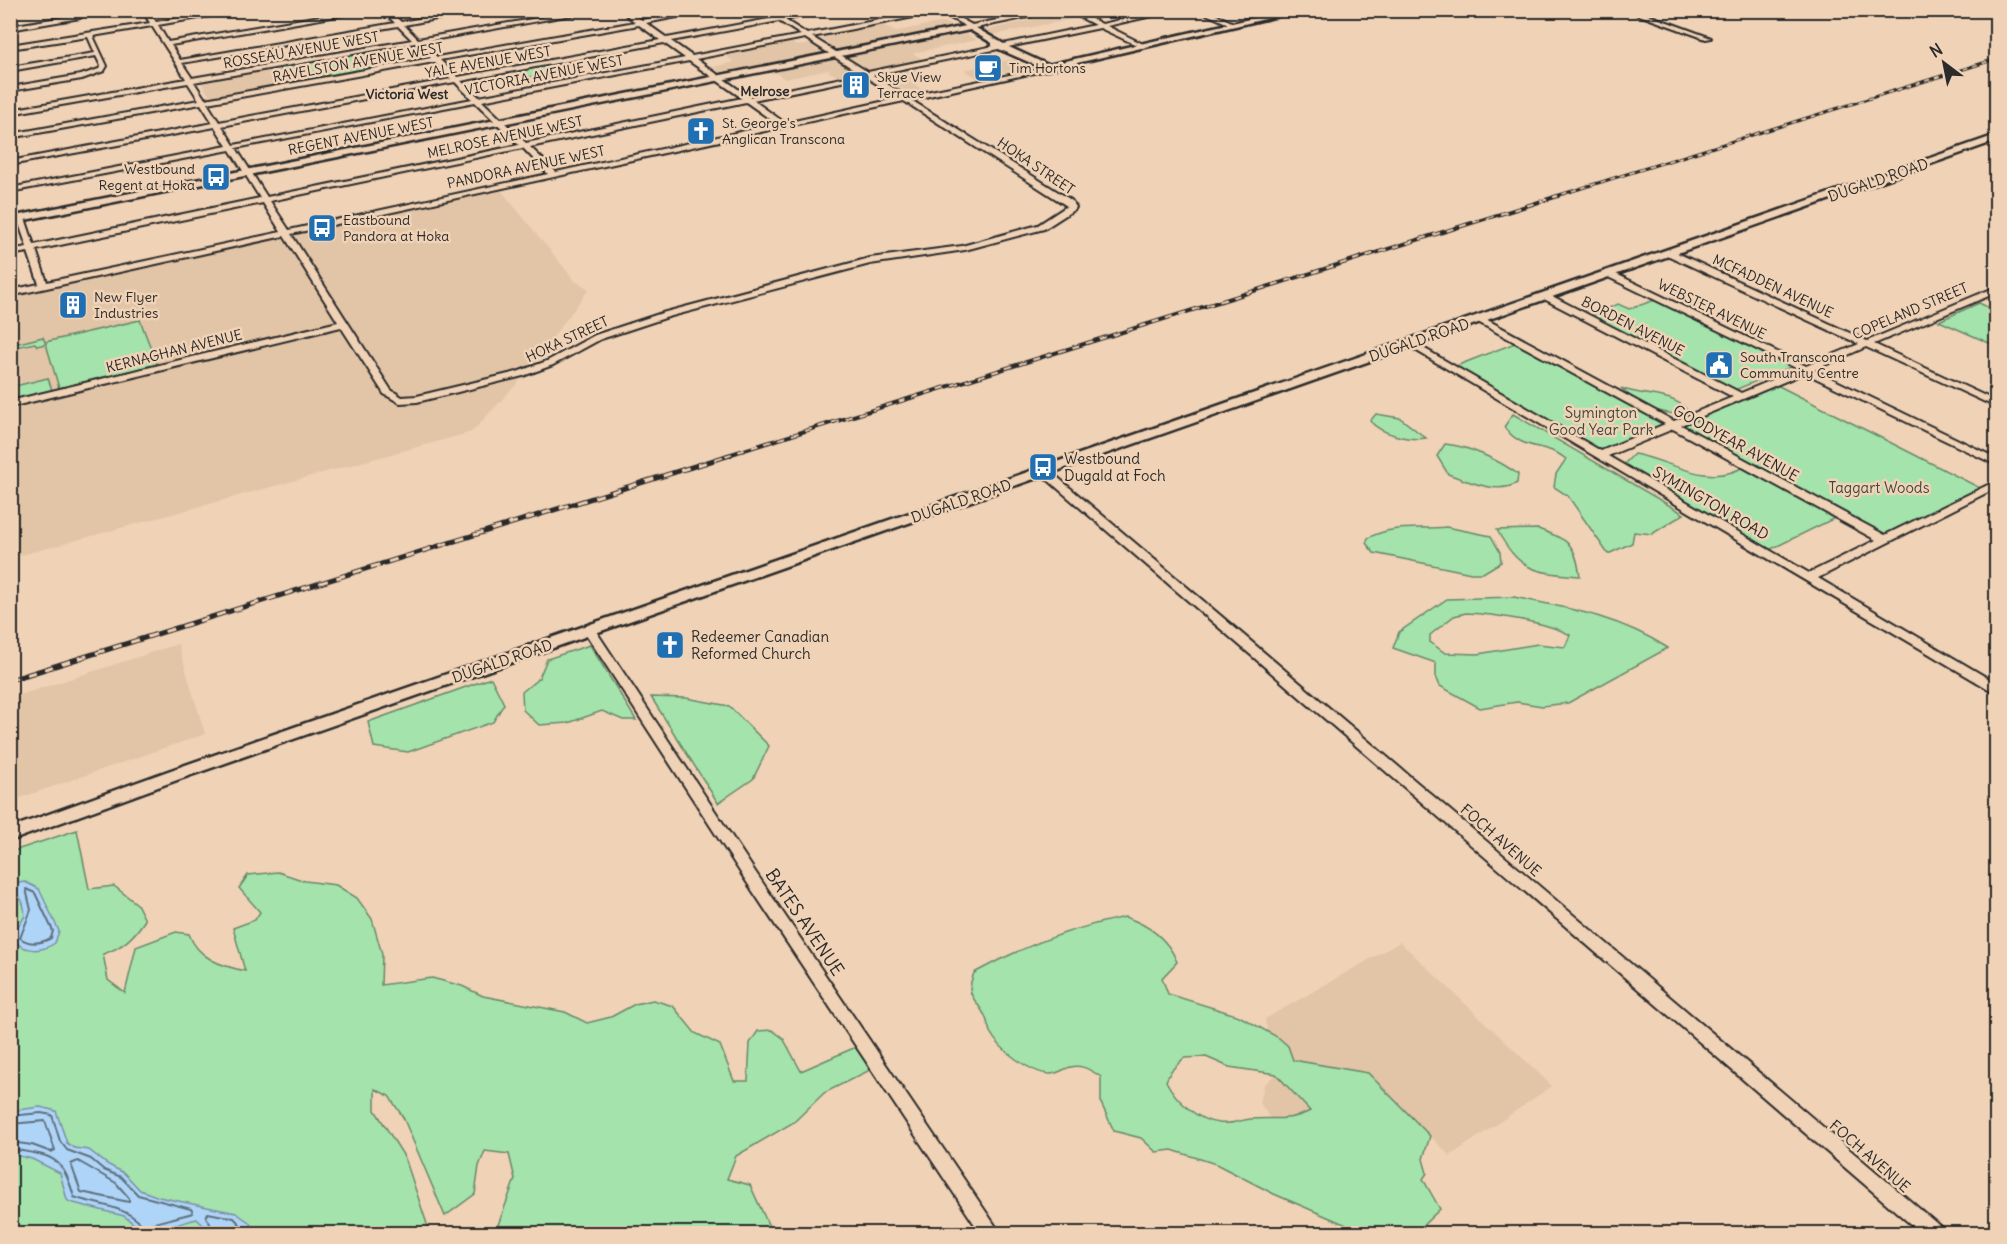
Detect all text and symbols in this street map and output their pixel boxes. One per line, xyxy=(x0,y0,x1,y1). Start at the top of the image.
street label: ROSSEAU AVENUE WEST xyxy=(222,27,380,73)
north arrow xyxy=(1914,33,1974,93)
street label: RAVELSTON AVENUE WEST xyxy=(271,38,445,86)
text: N xyxy=(1926,39,1946,62)
street label: YALE AVENUE WEST xyxy=(424,42,552,82)
street label: VICTORIA AVENUE WEST xyxy=(463,51,625,99)
cafe icon: Tim Hortons xyxy=(972,52,1004,84)
place label: Tim Hortons xyxy=(1009,59,1086,77)
place label: Skye View Terrace xyxy=(877,68,941,102)
building icon: Skye View Terrace xyxy=(840,69,872,101)
district label: Melrose xyxy=(740,82,790,100)
district label: Victoria West xyxy=(366,85,449,103)
street label: MELROSE AVENUE WEST xyxy=(426,112,584,162)
street label: REGENT AVENUE WEST xyxy=(287,113,435,159)
place label: St. George's Anglican Transcona xyxy=(722,114,845,148)
church icon: St. George's Anglican Transcona xyxy=(685,115,717,147)
street label: HOKA STREET xyxy=(994,133,1078,199)
street label: PANDORA AVENUE WEST xyxy=(445,141,607,193)
street label: DUGALD ROAD xyxy=(1825,154,1931,206)
place label: Westbound Regent at Hoka xyxy=(98,160,195,194)
bus stop icon: Westbound Regent at Hoka xyxy=(200,161,232,193)
place label: Eastbound Pandora at Hoka xyxy=(343,211,449,245)
bus stop icon: Eastbound Pandora at Hoka xyxy=(306,212,338,244)
street label: MCFADDEN AVENUE xyxy=(1710,250,1836,322)
street label: WEBSTER AVENUE xyxy=(1655,275,1769,343)
street label: COPELAND STREET xyxy=(1850,279,1970,343)
place label: New Flyer Industries xyxy=(94,288,158,322)
building icon: New Flyer Industries xyxy=(57,289,89,321)
street label: BORDEN AVENUE xyxy=(1579,292,1687,360)
street label: HOKA STREET xyxy=(523,312,611,366)
street label: DUGALD ROAD xyxy=(1366,314,1472,366)
street label: KERNAGHAN AVENUE xyxy=(104,325,244,377)
place label: South Transcona Community Centre xyxy=(1740,348,1859,382)
public building icon: South Transcona Community Centre xyxy=(1703,349,1735,381)
street label: GOODYEAR AVENUE xyxy=(1670,401,1802,486)
park label: Symington Good Year Park xyxy=(1549,403,1654,439)
place label: Westbound Dugald at Foch xyxy=(1064,449,1166,485)
bus stop icon: Westbound Dugald at Foch xyxy=(1027,451,1059,483)
street label: SYMINGTON ROAD xyxy=(1650,462,1772,544)
street label: DUGALD ROAD xyxy=(908,475,1014,527)
park label: Taggart Woods xyxy=(1828,478,1930,497)
place label: Redeemer Canadian Reformed Church xyxy=(691,627,829,663)
church icon: Redeemer Canadian Reformed Church xyxy=(654,629,686,661)
street label: DUGALD ROAD xyxy=(449,635,555,687)
street label: FOCH AVENUE xyxy=(1457,800,1545,880)
street label: BATES AVENUE xyxy=(761,864,849,980)
street label: FOCH AVENUE xyxy=(1826,1116,1914,1196)

